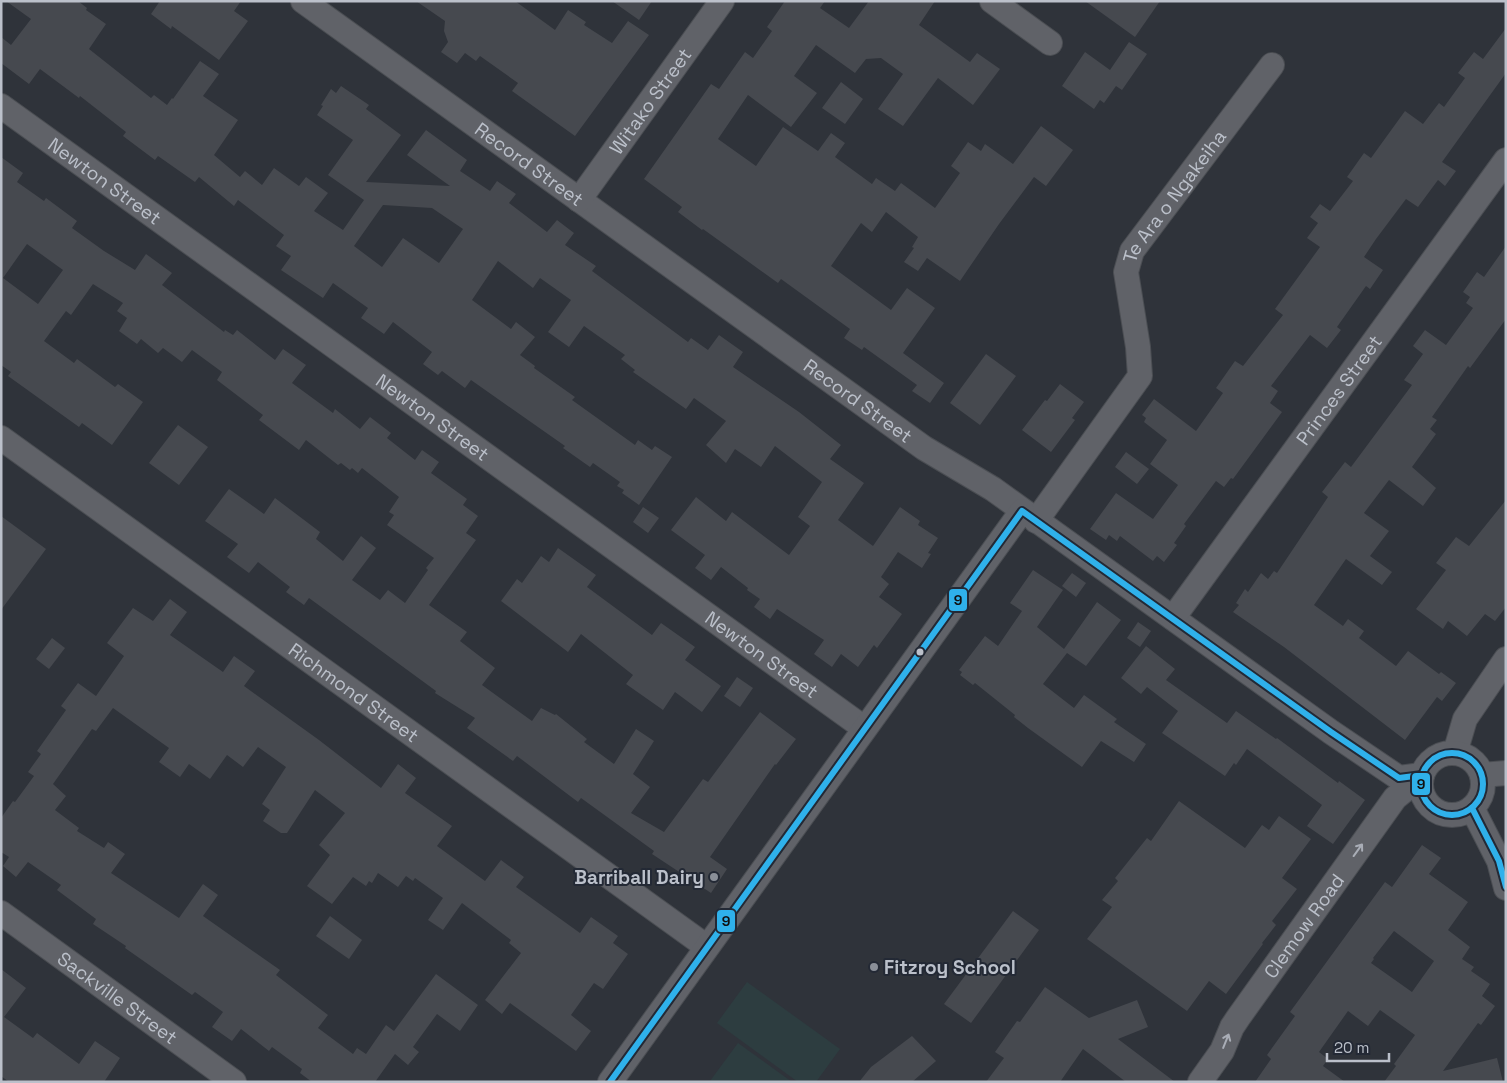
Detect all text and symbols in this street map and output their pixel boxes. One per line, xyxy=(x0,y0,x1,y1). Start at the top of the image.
street label: Witako Street xyxy=(604,43,697,159)
street label: Record Street xyxy=(470,117,589,212)
street label: Te Ara o Ngakeiha xyxy=(1117,125,1232,266)
street label: Newton Street xyxy=(43,132,166,230)
street label: Princes Street xyxy=(1291,330,1388,450)
street label: Record Street xyxy=(798,353,917,449)
street label: Newton Street xyxy=(371,368,494,467)
line badge: 9 xyxy=(948,588,968,612)
text: 9 xyxy=(954,591,962,609)
street label: Newton Street xyxy=(700,606,823,704)
street label: Richmond Street xyxy=(284,637,424,748)
unlabelled marker xyxy=(915,647,925,657)
line badge: 9 xyxy=(1411,772,1431,796)
text: 9 xyxy=(1417,775,1425,793)
one-way arrow xyxy=(1353,843,1363,857)
place label: Barriball Dairy xyxy=(574,865,704,890)
street label: Clemow Road xyxy=(1258,869,1350,983)
marker: Barriball Dairy xyxy=(708,871,720,883)
line badge: 9 xyxy=(716,909,736,933)
text: 9 xyxy=(722,912,730,930)
street label: Sackville Street xyxy=(52,946,182,1050)
place label: Fitzroy School xyxy=(884,955,1016,980)
marker: Fitzroy School xyxy=(868,961,880,973)
scale bar xyxy=(1327,1030,1390,1062)
one-way arrow xyxy=(1222,1034,1232,1049)
text: 20 m xyxy=(1334,1038,1369,1057)

